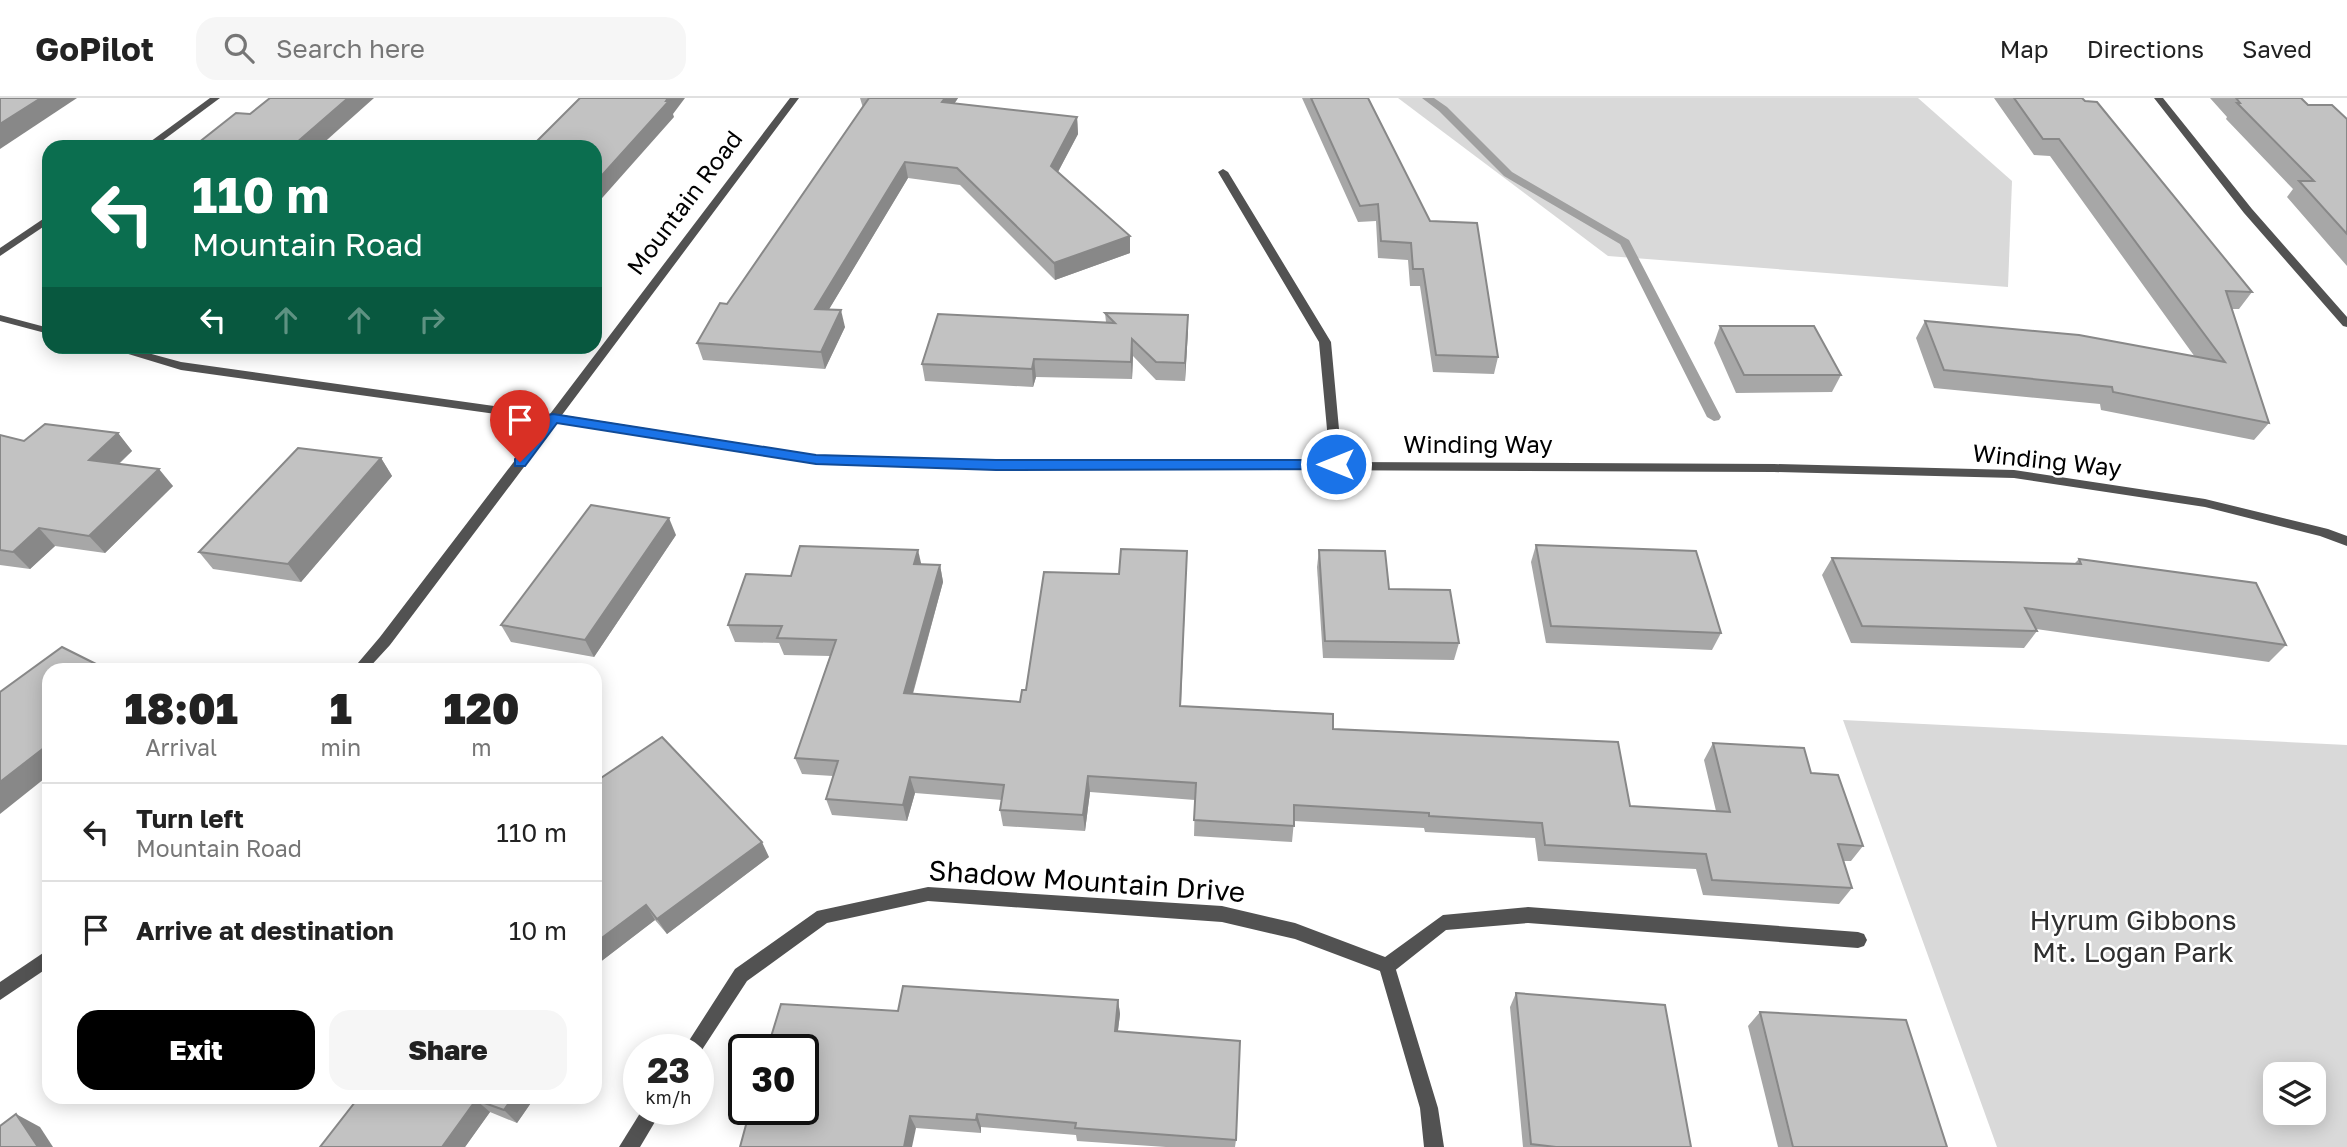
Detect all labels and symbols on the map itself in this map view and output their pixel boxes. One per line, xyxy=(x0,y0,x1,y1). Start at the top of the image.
street label: Mountain Road xyxy=(620,124,748,280)
pin xyxy=(490,390,550,462)
position arrow xyxy=(1299,427,1373,501)
street label: Winding Way xyxy=(1403,429,1553,458)
street label: Winding Way xyxy=(1971,437,2123,482)
street label: Shadow Mountain Drive xyxy=(928,853,1246,908)
park label: Hyrum Gibbons Mt. Logan Park xyxy=(2029,903,2237,968)
speed limit sign: 30 xyxy=(728,1034,819,1125)

